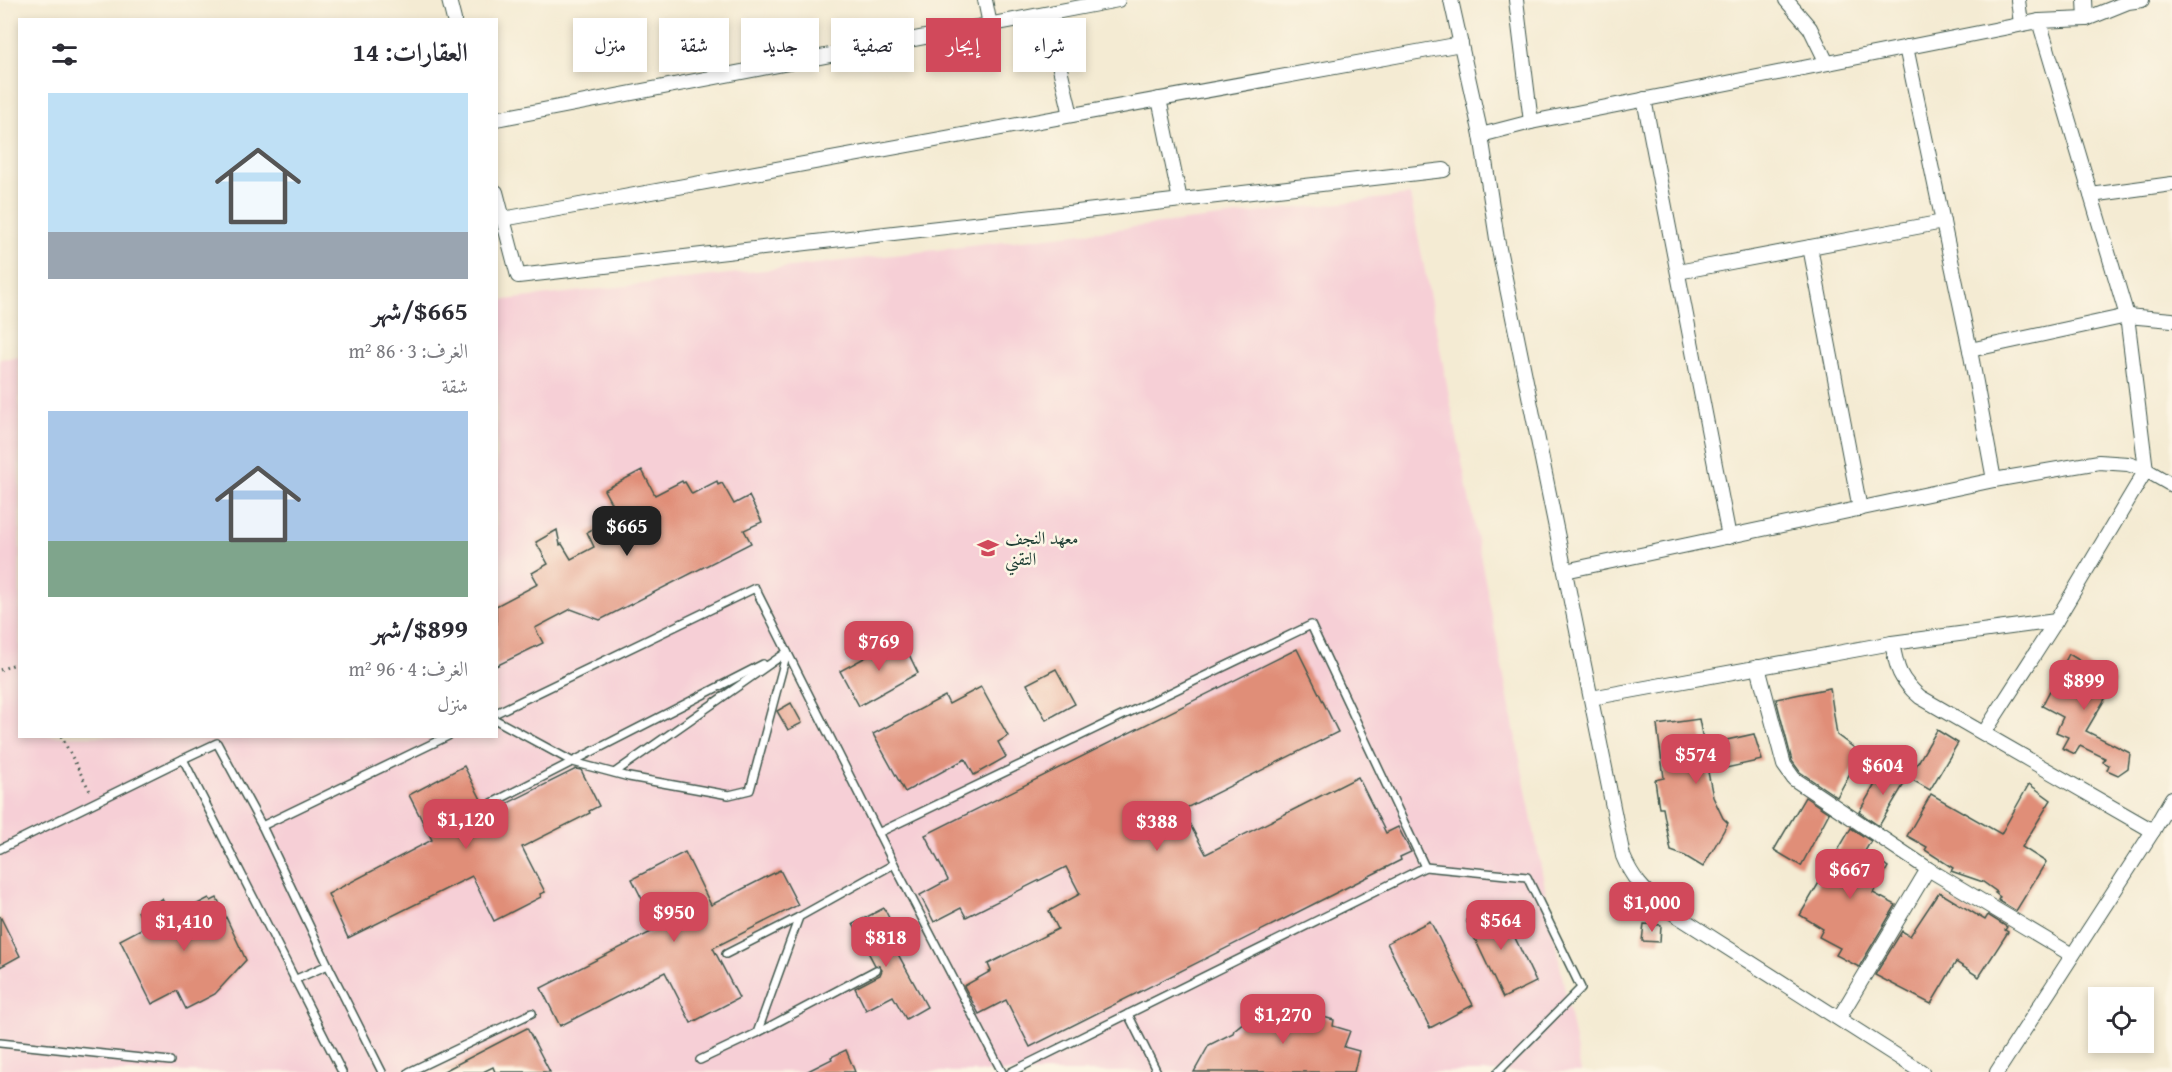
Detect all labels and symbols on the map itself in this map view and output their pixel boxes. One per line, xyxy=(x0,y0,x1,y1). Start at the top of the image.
pin: $665 xyxy=(591,506,663,557)
place label: معهد النجف التقني xyxy=(1005,524,1079,576)
school or university icon: معهد النجف التقني xyxy=(976,536,1000,560)
pin: $769 xyxy=(843,621,915,672)
pin: $899 xyxy=(2048,660,2120,711)
pin: $574 xyxy=(1660,734,1732,785)
pin: $604 xyxy=(1847,745,1919,796)
pin: $1,120 xyxy=(417,799,515,850)
pin: $388 xyxy=(1121,801,1193,852)
pin: $667 xyxy=(1814,849,1886,900)
pin: $1,000 xyxy=(1603,882,1701,933)
pin: $950 xyxy=(638,892,710,943)
pin: $564 xyxy=(1465,900,1537,951)
pin: $1,410 xyxy=(135,901,233,952)
pin: $818 xyxy=(850,917,922,968)
pin: $1,270 xyxy=(1234,994,1332,1045)

